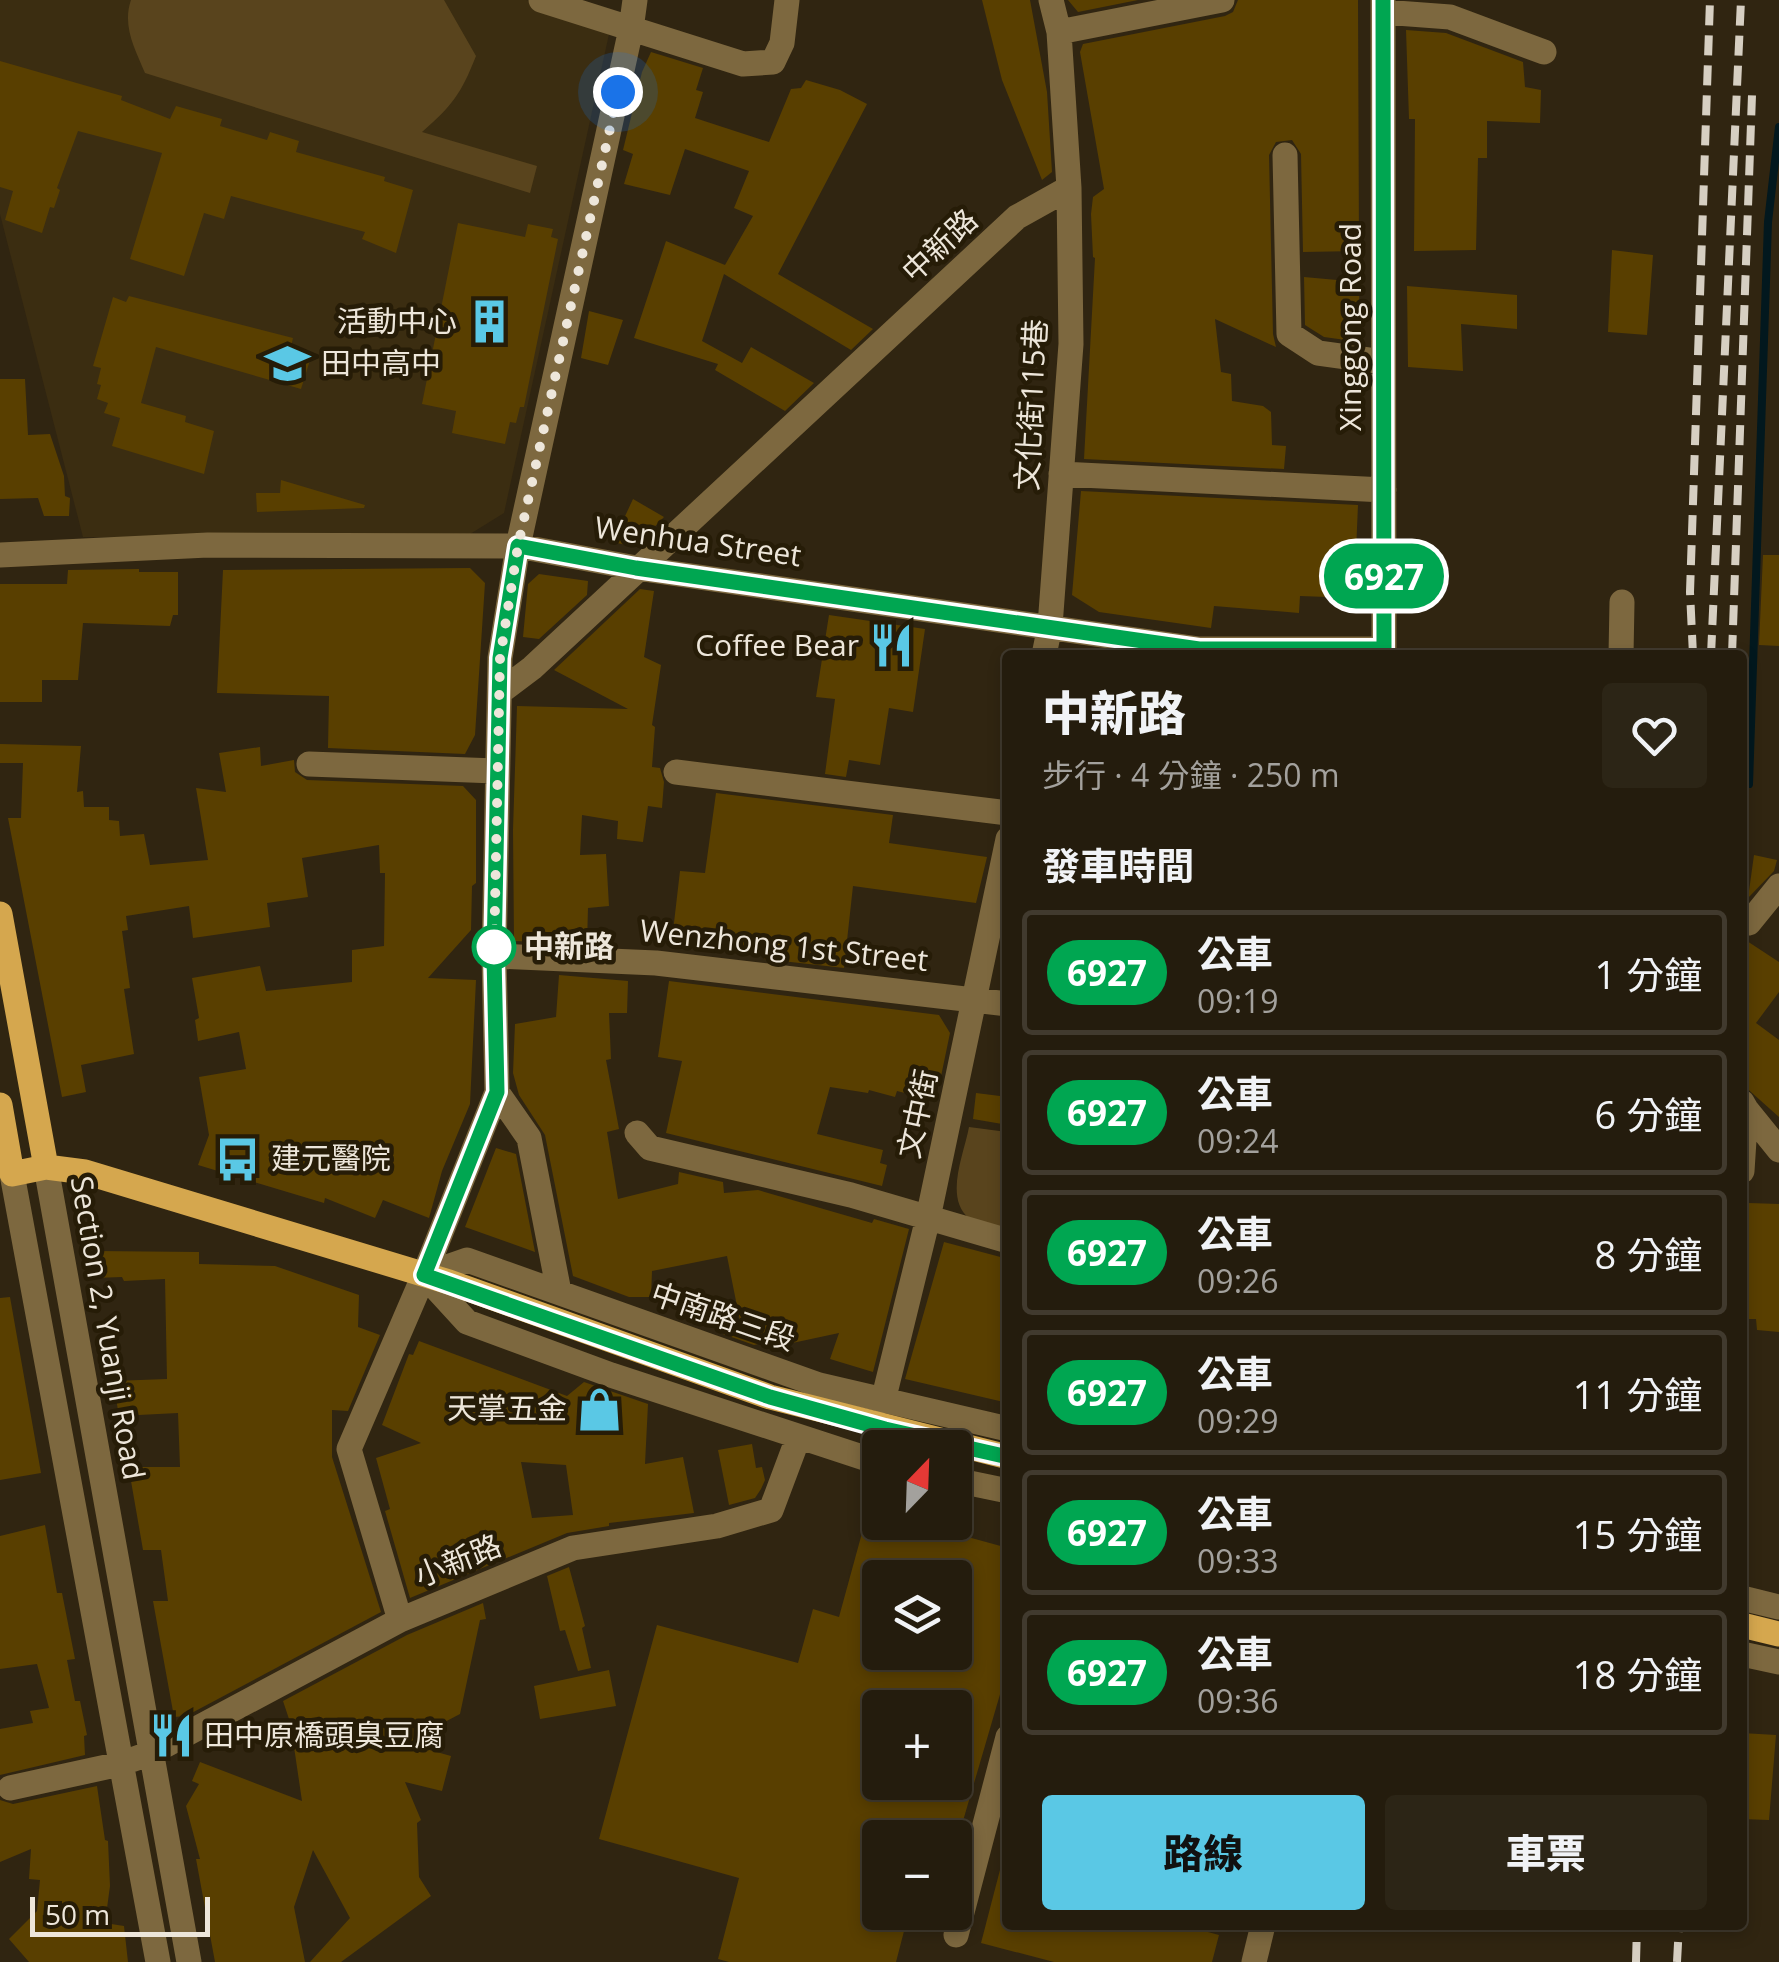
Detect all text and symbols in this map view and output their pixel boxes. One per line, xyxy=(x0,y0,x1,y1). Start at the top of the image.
your location xyxy=(593,67,643,117)
street label: 中新路 xyxy=(892,199,986,291)
street label: Xinggong Road xyxy=(1329,223,1370,431)
building icon: 活動中心 xyxy=(466,298,514,346)
place label: 活動中心 xyxy=(337,300,457,341)
street label: 文化街115巷 xyxy=(1006,318,1055,492)
school or university icon: 田中高中 xyxy=(264,340,312,388)
place label: 田中高中 xyxy=(321,342,441,383)
street label: Wenhua Street xyxy=(592,506,804,575)
line badge: 6927 xyxy=(1314,544,1454,608)
text: 6927 xyxy=(1344,553,1424,600)
restaurant icon: Coffee Bear xyxy=(868,622,916,670)
place label: Coffee Bear xyxy=(695,624,859,665)
text: 中新路 xyxy=(1042,680,1186,745)
button: heart xyxy=(1602,683,1707,788)
text: 步行 · 4 分鐘 · 250 m xyxy=(1042,753,1340,796)
text: 發車時間 xyxy=(1042,839,1194,891)
street label: Wenzhong 1st Street xyxy=(638,909,930,980)
place label: 中新路 xyxy=(524,925,614,966)
marker: 中新路 xyxy=(473,926,515,968)
text: 公車 xyxy=(1197,927,1273,979)
text: 1 分鐘 xyxy=(1594,948,1702,1000)
text: 6927 xyxy=(1067,949,1147,996)
text: 09:19 xyxy=(1197,979,1279,1022)
street label: 文中街 xyxy=(887,1065,946,1162)
text: 公車 xyxy=(1197,1067,1273,1119)
text: 6 分鐘 xyxy=(1594,1088,1702,1140)
text: 6927 xyxy=(1067,1089,1147,1136)
text: 09:24 xyxy=(1197,1119,1279,1162)
bus stop icon: 建元醫院 xyxy=(214,1135,262,1183)
place label: 建元醫院 xyxy=(271,1137,391,1178)
street label: Section 2, Yuanji Road xyxy=(62,1173,155,1483)
text: 公車 xyxy=(1197,1207,1273,1259)
text: 8 分鐘 xyxy=(1594,1228,1702,1280)
text: 6927 xyxy=(1067,1229,1147,1276)
text: 09:26 xyxy=(1197,1259,1279,1302)
street label: 中南路三段 xyxy=(646,1272,801,1359)
text: 公車 xyxy=(1197,1347,1273,1399)
text: 11 分鐘 xyxy=(1573,1368,1702,1420)
text: 6927 xyxy=(1067,1369,1147,1416)
shop icon: 天掌五金 xyxy=(576,1385,624,1433)
place label: 天掌五金 xyxy=(447,1387,567,1428)
text: 09:29 xyxy=(1197,1399,1279,1442)
north arrow xyxy=(862,1430,972,1540)
map controls xyxy=(862,1430,972,1930)
text: 公車 xyxy=(1197,1487,1273,1539)
text: 15 分鐘 xyxy=(1573,1508,1702,1560)
text: 6927 xyxy=(1067,1509,1147,1556)
street label: 小新路 xyxy=(408,1524,507,1595)
text: 09:33 xyxy=(1197,1539,1279,1582)
button: layers xyxy=(862,1560,972,1670)
text: 公車 xyxy=(1197,1627,1273,1679)
text: 18 分鐘 xyxy=(1573,1648,1702,1700)
text: 6927 xyxy=(1067,1649,1147,1696)
text: 09:36 xyxy=(1197,1679,1279,1722)
button: + xyxy=(862,1690,972,1800)
restaurant icon: 田中原橋頭臭豆腐 xyxy=(147,1712,195,1760)
place label: 田中原橋頭臭豆腐 xyxy=(204,1714,444,1755)
button: 路線 xyxy=(1042,1795,1365,1910)
button: 車票 xyxy=(1385,1795,1707,1910)
button: − xyxy=(862,1820,972,1930)
scale bar xyxy=(30,1892,210,1936)
text: 50 m xyxy=(45,1895,110,1933)

